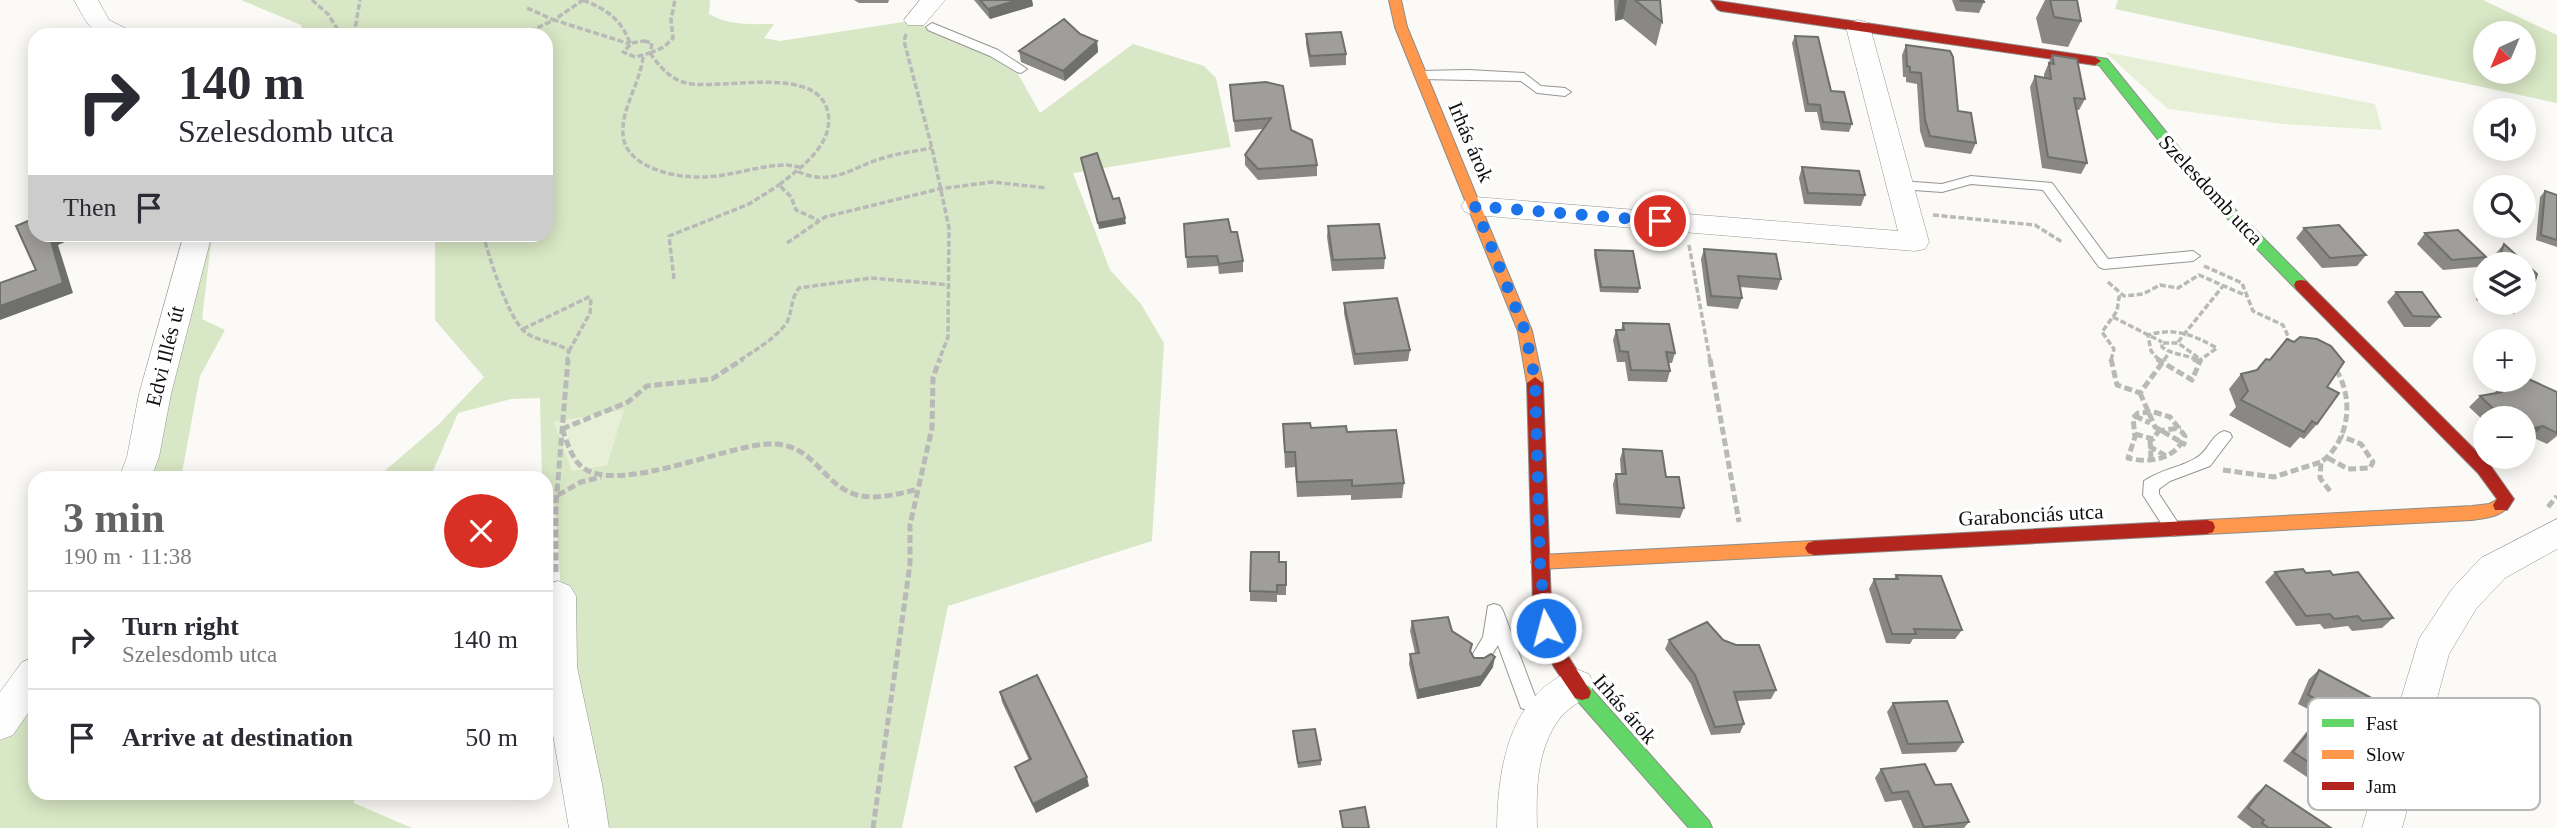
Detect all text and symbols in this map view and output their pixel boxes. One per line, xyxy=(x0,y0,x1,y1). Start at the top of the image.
north arrow xyxy=(2473,21,2536,84)
map controls xyxy=(2473,21,2536,469)
text: 140 m xyxy=(178,55,305,110)
icon: right xyxy=(63,56,154,147)
street label: Irhás árok xyxy=(1443,98,1499,186)
button: sound xyxy=(2473,98,2536,161)
text: Szelesdomb utca xyxy=(178,113,394,149)
street label: Szelesdomb utca xyxy=(2154,130,2269,250)
button: search xyxy=(2473,175,2536,238)
icon: arrive xyxy=(130,189,168,227)
pin xyxy=(1630,191,1690,251)
text: Then xyxy=(63,193,116,222)
icon: arrive xyxy=(1641,202,1679,240)
button: layers xyxy=(2473,252,2536,315)
street label: Edvi Illés út xyxy=(141,303,189,409)
button: + xyxy=(2473,329,2536,392)
button: − xyxy=(2473,406,2536,469)
button: close xyxy=(444,494,518,568)
text: 3 min xyxy=(63,495,165,541)
street label: Garabonciás utca xyxy=(1958,499,2105,531)
text: 190 m · 11:38 xyxy=(63,544,192,569)
position arrow xyxy=(1509,591,1583,665)
text: Turn right xyxy=(122,612,239,641)
icon: right xyxy=(63,621,101,659)
text: 140 m xyxy=(452,625,518,654)
text: Szelesdomb utca xyxy=(122,642,277,667)
street label: Irhás árok xyxy=(1588,669,1662,749)
legend xyxy=(2308,698,2540,810)
text: Fast xyxy=(2366,713,2398,734)
icon: arrive xyxy=(63,719,101,757)
text: Arrive at destination xyxy=(122,723,353,752)
text: 50 m xyxy=(465,723,518,752)
text: Slow xyxy=(2366,744,2405,765)
text: Jam xyxy=(2366,776,2397,797)

